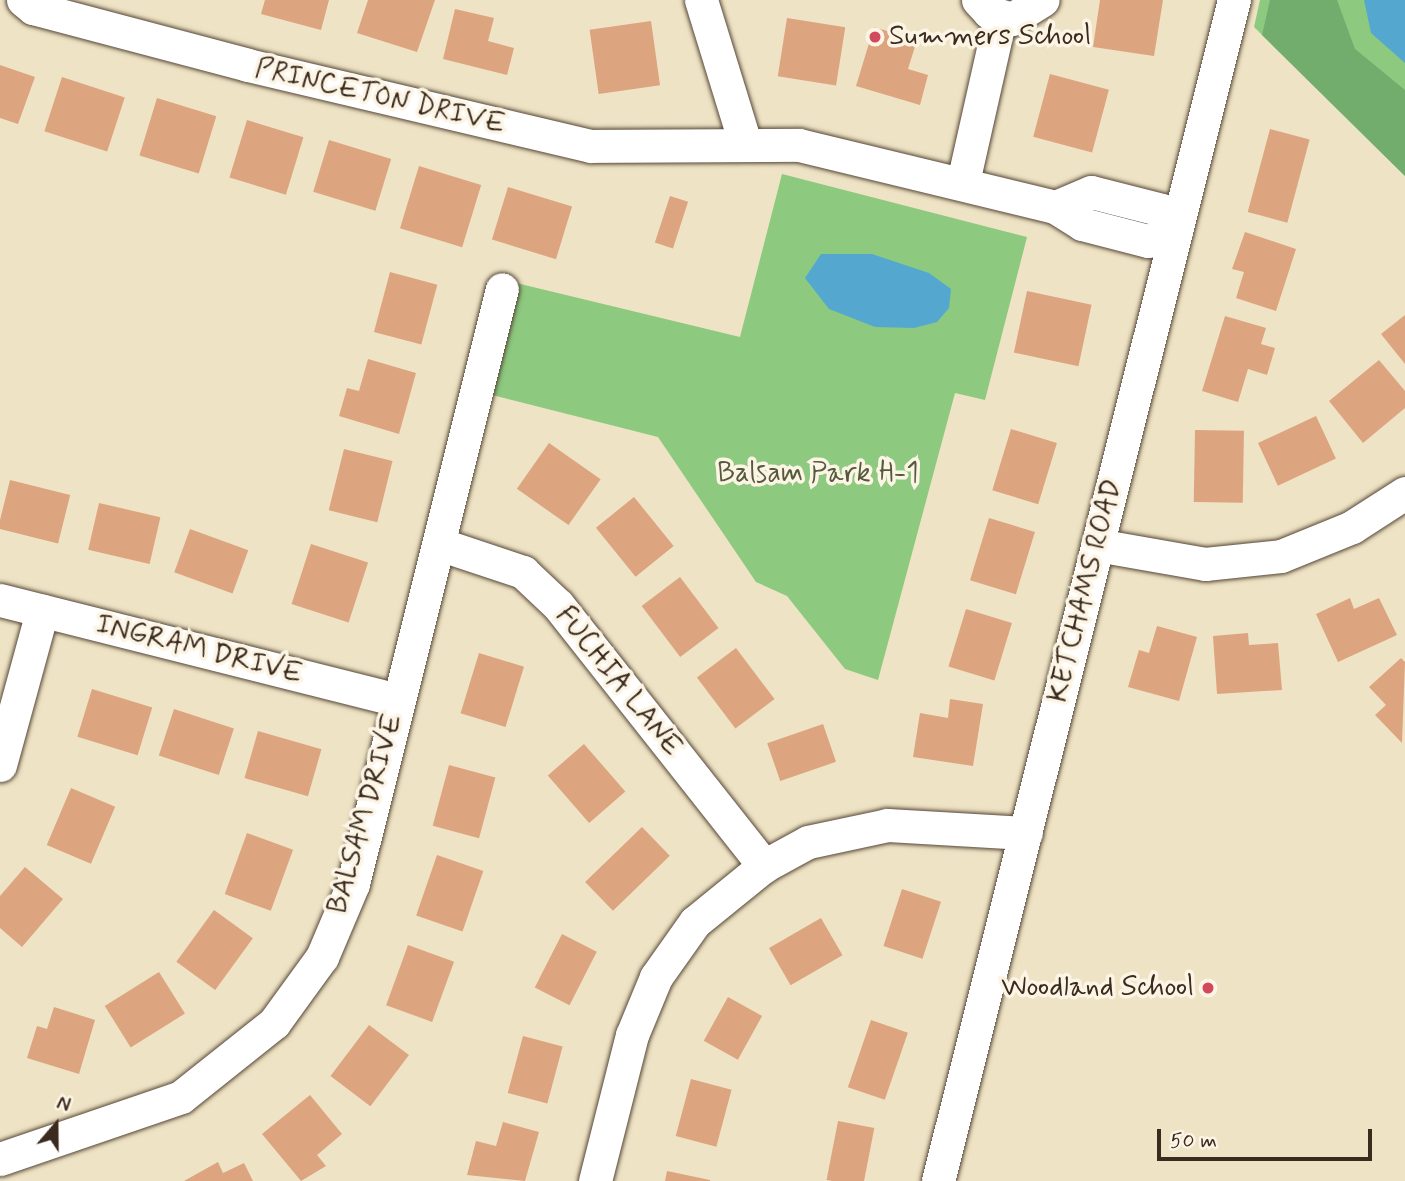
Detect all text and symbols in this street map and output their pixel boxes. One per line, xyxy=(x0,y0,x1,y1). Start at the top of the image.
place label: Summers School xyxy=(889,20,1091,54)
marker: Summers School xyxy=(867,29,883,45)
street label: PRINCETON DRIVE xyxy=(252,52,508,142)
park label: Balsam Park H-1 xyxy=(718,457,918,491)
street label: KETCHAMS ROAD xyxy=(1042,476,1130,706)
street label: FUCHIA LANE xyxy=(547,600,689,764)
street label: INGRAM DRIVE xyxy=(92,608,306,692)
street label: BALSAM DRIVE xyxy=(321,710,411,918)
place label: Woodland School xyxy=(1001,971,1194,1005)
marker: Woodland School xyxy=(1200,980,1216,996)
north arrow xyxy=(21,1090,91,1160)
text: N xyxy=(53,1091,74,1119)
scale bar xyxy=(1160,1114,1375,1158)
text: 50 m xyxy=(1170,1127,1217,1155)

